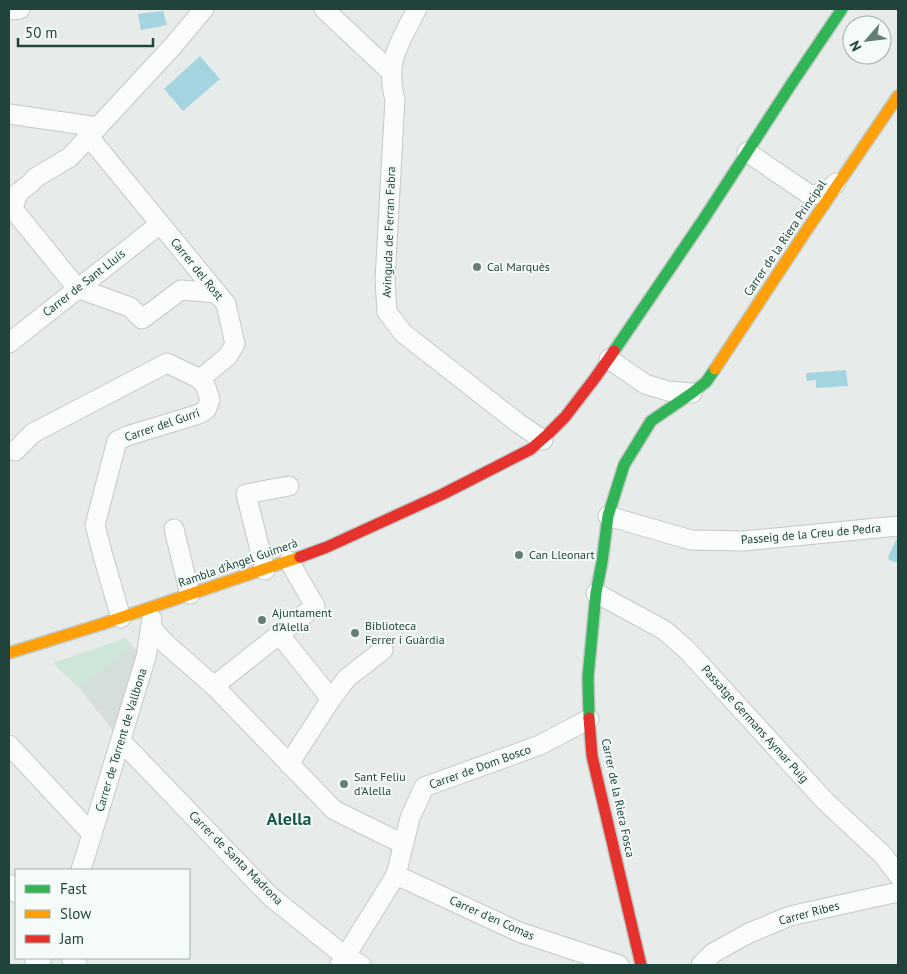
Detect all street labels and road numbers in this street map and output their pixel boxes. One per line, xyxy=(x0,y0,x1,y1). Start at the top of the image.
street label: Avinguda de Ferran Fabra xyxy=(379,166,398,298)
street label: Carrer de la Riera Principal xyxy=(740,176,829,299)
street label: Carrer del Rost xyxy=(168,235,227,303)
street label: Carrer de Sant Lluís xyxy=(39,246,128,319)
street label: Carrer del Gurri xyxy=(122,405,201,444)
street label: Passeig de la Creu de Pedra xyxy=(740,520,882,547)
street label: Rambla d'Àngel Guimerà xyxy=(176,535,300,590)
street label: Passatge Germans Aymar Puig xyxy=(699,662,812,786)
street label: Carrer de Torrent de Vallbona xyxy=(92,666,150,813)
street label: Carrer de la Riera Fosca xyxy=(599,737,638,859)
street label: Carrer de Dom Bosco xyxy=(427,741,533,792)
street label: Carrer de Santa Madrona xyxy=(186,807,287,908)
street label: Carrer d'en Comas xyxy=(447,892,537,943)
street label: Carrer Ribes xyxy=(777,897,841,928)

